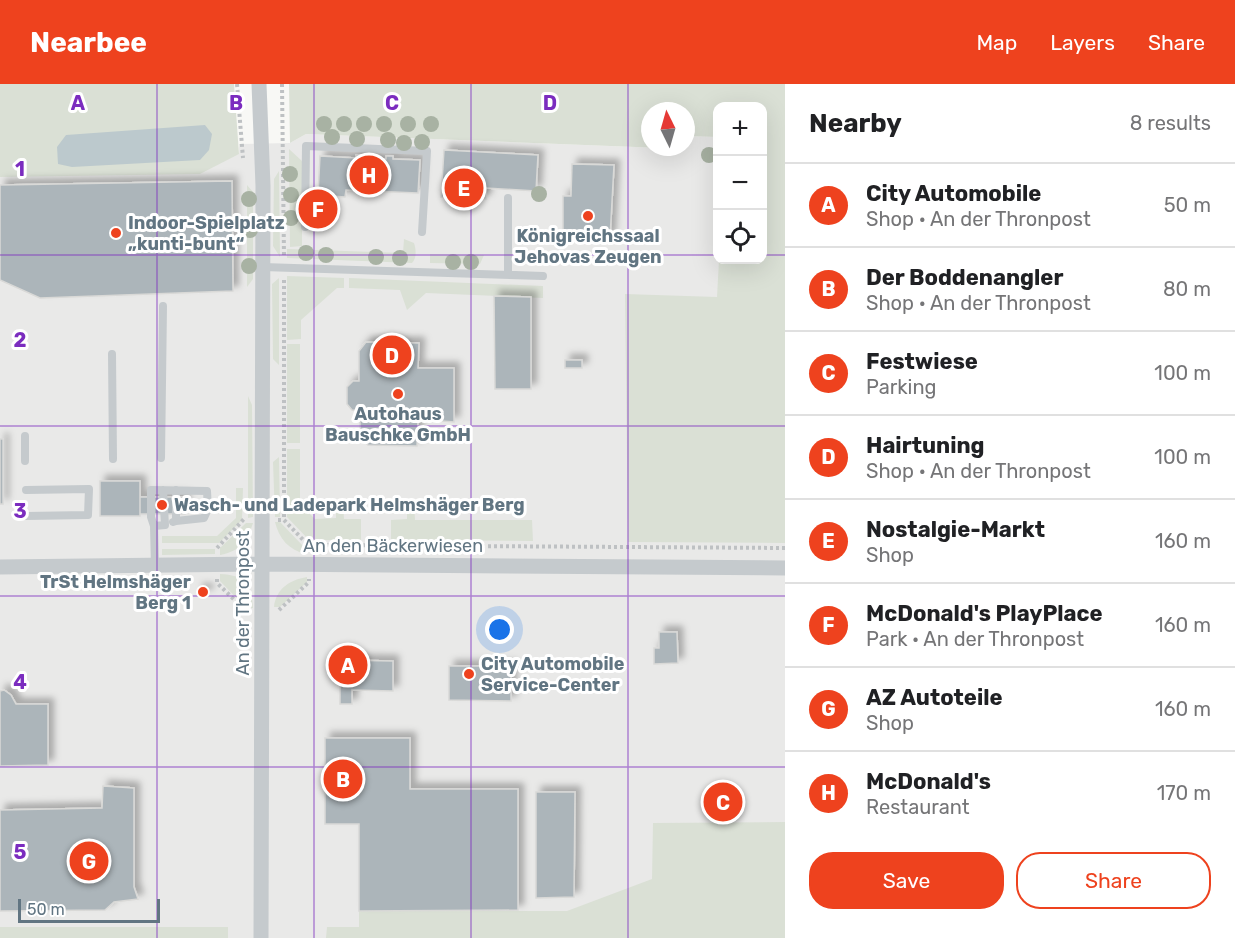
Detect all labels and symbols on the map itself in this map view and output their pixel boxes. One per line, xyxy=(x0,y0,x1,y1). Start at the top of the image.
text: A xyxy=(71,91,86,115)
text: B xyxy=(229,91,243,115)
text: C xyxy=(385,91,399,115)
text: D xyxy=(543,91,557,115)
north arrow xyxy=(641,102,695,156)
pin: H xyxy=(350,152,388,197)
text: 1 xyxy=(15,157,25,181)
pin: E xyxy=(444,166,484,210)
pin: F xyxy=(298,186,338,232)
marker: Königreichssaal Jehovas Zeugen xyxy=(581,209,595,223)
place label: Indoor-Spielplatz „kunti-bunt“ xyxy=(128,212,285,255)
place label: Königreichssaal Jehovas Zeugen xyxy=(514,225,662,268)
marker: Indoor-Spielplatz „kunti-bunt“ xyxy=(109,226,123,240)
text: 2 xyxy=(14,328,27,352)
pin: D xyxy=(372,332,412,378)
marker: Autohaus Bauschke GmbH xyxy=(391,387,405,401)
place label: Autohaus Bauschke GmbH xyxy=(325,403,471,446)
place label: Wasch- und Ladepark Helmshäger Berg xyxy=(174,494,525,516)
marker: Wasch- und Ladepark Helmshäger Berg xyxy=(155,498,169,512)
text: 3 xyxy=(13,499,27,523)
street label: An der Thronpost xyxy=(232,531,254,675)
street label: An den Bäckerwiesen xyxy=(303,535,483,557)
place label: TrSt Helmshäger Berg 1 xyxy=(40,571,191,614)
marker: TrSt Helmshäger Berg 1 xyxy=(196,585,210,599)
your location xyxy=(485,615,514,644)
pin: A xyxy=(328,642,368,688)
place label: City Automobile Service-Center xyxy=(481,653,625,696)
marker: City Automobile Service-Center xyxy=(462,667,476,681)
text: 4 xyxy=(13,670,27,694)
pin: B xyxy=(324,756,362,802)
pin: C xyxy=(704,780,742,824)
pin: G xyxy=(70,838,109,884)
text: 5 xyxy=(14,840,27,864)
scale bar xyxy=(18,896,160,924)

